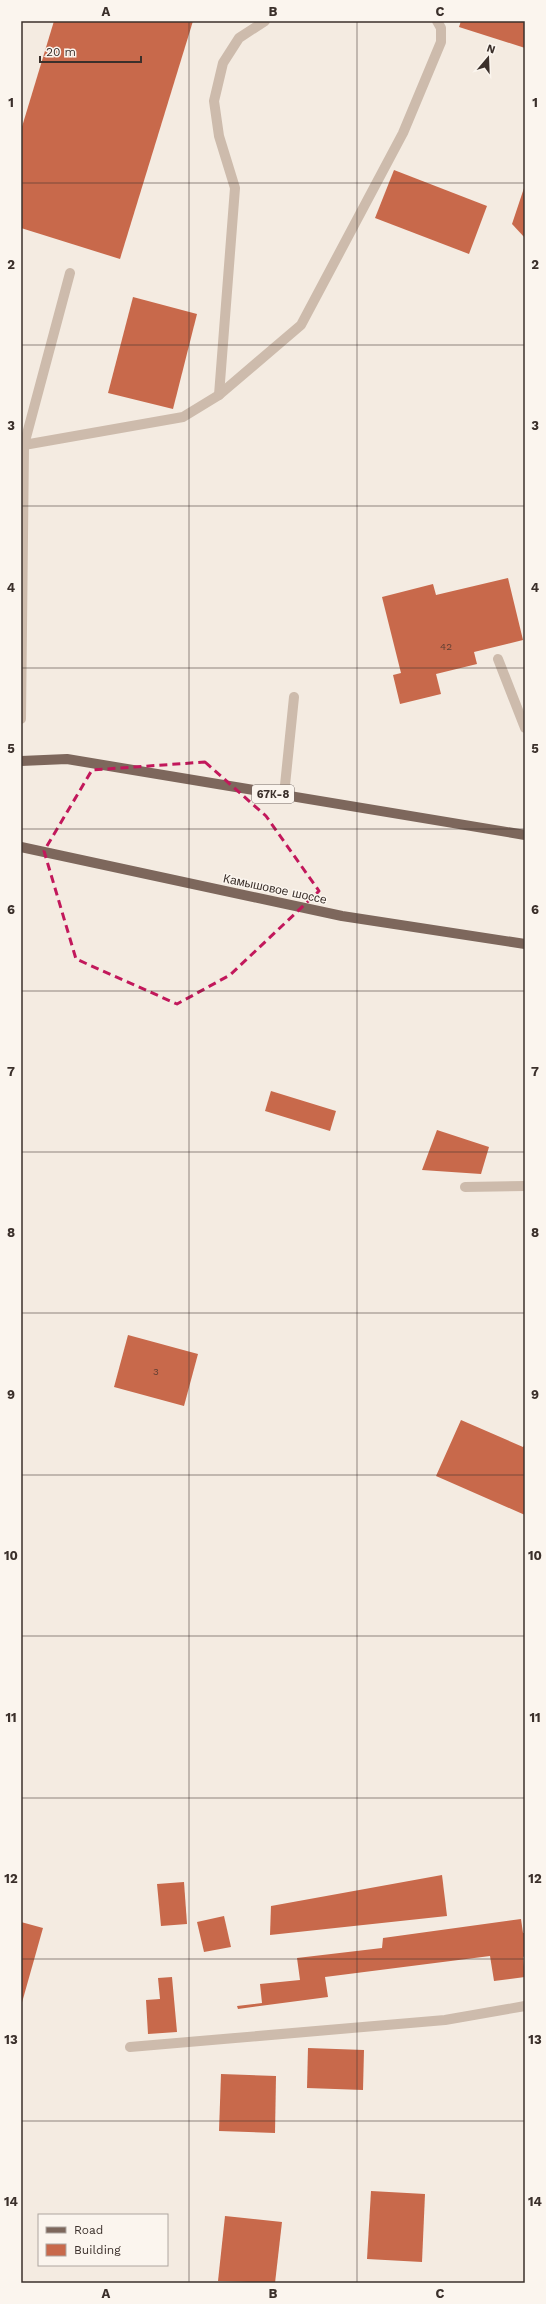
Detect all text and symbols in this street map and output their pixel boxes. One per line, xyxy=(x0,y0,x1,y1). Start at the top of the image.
text: A xyxy=(102,4,111,19)
text: B xyxy=(269,4,278,19)
text: C xyxy=(436,4,445,19)
scale bar xyxy=(40,38,141,64)
north arrow xyxy=(468,38,508,78)
text: N xyxy=(485,42,497,56)
text: 20 m xyxy=(46,45,76,59)
text: 1 xyxy=(8,95,14,110)
text: 1 xyxy=(532,95,538,110)
text: 2 xyxy=(7,257,15,272)
text: 2 xyxy=(531,257,539,272)
text: 3 xyxy=(7,418,15,433)
text: 3 xyxy=(531,418,539,433)
text: 4 xyxy=(7,580,16,595)
text: 4 xyxy=(531,580,540,595)
house number: 42 xyxy=(440,641,452,652)
text: 5 xyxy=(7,741,15,756)
text: 5 xyxy=(531,741,539,756)
road number: 67К-8 xyxy=(252,785,294,803)
street label: Камышовое шоссе xyxy=(222,871,328,907)
text: 6 xyxy=(7,902,15,917)
text: 6 xyxy=(531,902,539,917)
text: 7 xyxy=(7,1064,15,1079)
text: 7 xyxy=(531,1064,539,1079)
text: 8 xyxy=(7,1225,15,1240)
text: 8 xyxy=(531,1225,539,1240)
house number: 3 xyxy=(153,1366,159,1377)
text: 9 xyxy=(7,1387,15,1402)
text: 9 xyxy=(531,1387,539,1402)
text: 10 xyxy=(4,1548,18,1563)
text: 10 xyxy=(528,1548,542,1563)
text: 11 xyxy=(5,1710,17,1725)
text: 11 xyxy=(529,1710,541,1725)
text: 12 xyxy=(4,1871,18,1886)
text: 12 xyxy=(528,1871,542,1886)
text: 13 xyxy=(4,2032,18,2047)
text: 13 xyxy=(528,2032,542,2047)
text: 14 xyxy=(4,2194,19,2209)
text: 14 xyxy=(528,2194,543,2209)
legend xyxy=(38,2214,168,2266)
text: Road xyxy=(74,2223,103,2237)
text: Building xyxy=(74,2243,121,2257)
text: A xyxy=(102,2286,111,2301)
text: B xyxy=(269,2286,278,2301)
text: C xyxy=(436,2286,445,2301)

